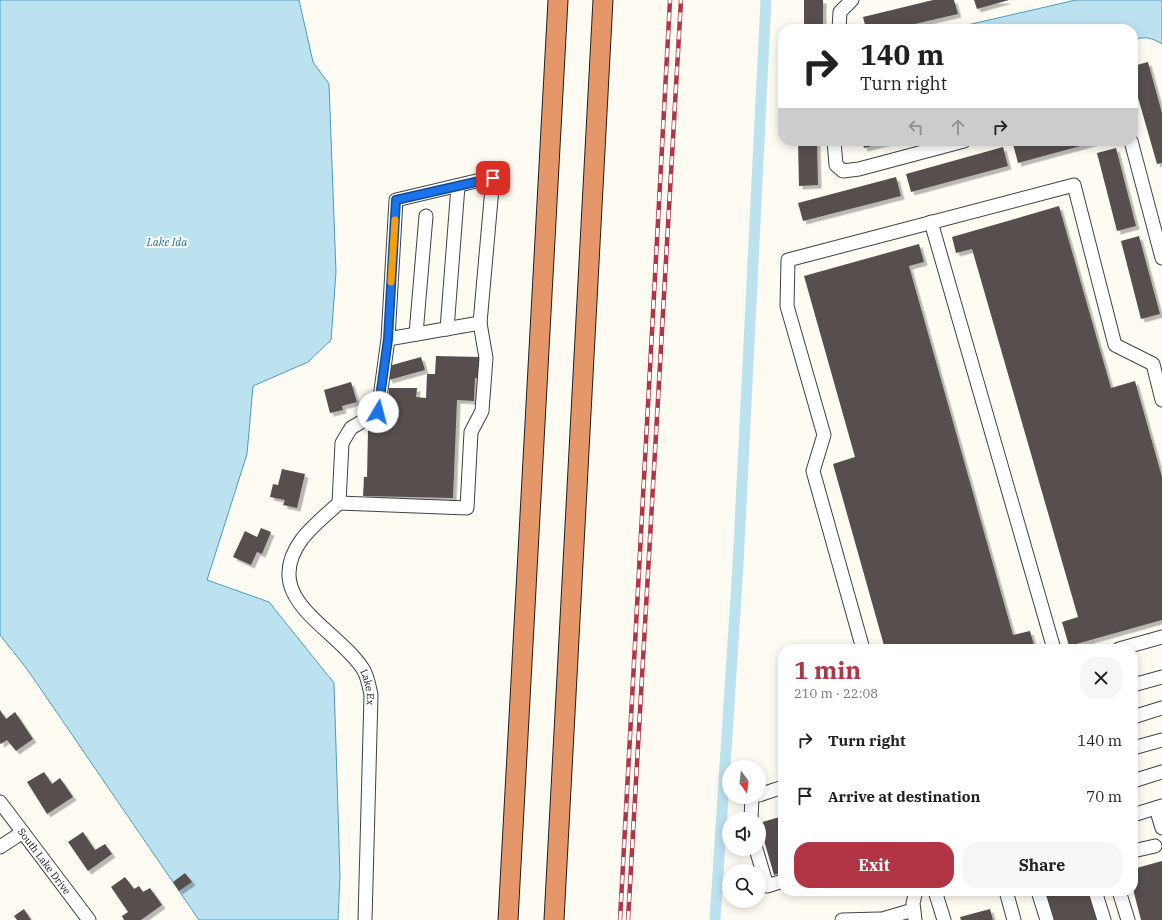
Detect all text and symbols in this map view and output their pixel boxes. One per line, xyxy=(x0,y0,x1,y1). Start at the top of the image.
text: 140 m xyxy=(860,36,944,73)
icon: right xyxy=(794,40,846,92)
text: Turn right xyxy=(860,72,947,95)
icon: left xyxy=(905,116,927,138)
icon: ahead xyxy=(947,116,969,138)
icon: right xyxy=(989,116,1011,138)
pin xyxy=(476,161,510,195)
icon: arrive xyxy=(482,167,504,189)
water label: Lake Ida xyxy=(146,235,187,249)
position arrow xyxy=(357,391,399,433)
text: 1 min xyxy=(794,654,861,686)
button: close xyxy=(1080,657,1122,699)
street label: Lake Ex xyxy=(357,667,377,706)
text: 210 m · 22:08 xyxy=(794,685,878,702)
icon: right xyxy=(794,729,816,751)
text: Turn right xyxy=(828,731,906,750)
text: 140 m xyxy=(1077,731,1122,750)
north arrow xyxy=(722,760,766,804)
map controls xyxy=(722,760,766,908)
icon: arrive xyxy=(794,785,816,807)
text: Arrive at destination xyxy=(828,787,980,806)
text: 70 m xyxy=(1086,787,1122,806)
button: sound xyxy=(722,812,766,856)
street label: South Lake Drive xyxy=(15,826,73,897)
button: Exit xyxy=(794,842,954,888)
button: Share xyxy=(962,842,1122,888)
button: search xyxy=(722,864,766,908)

